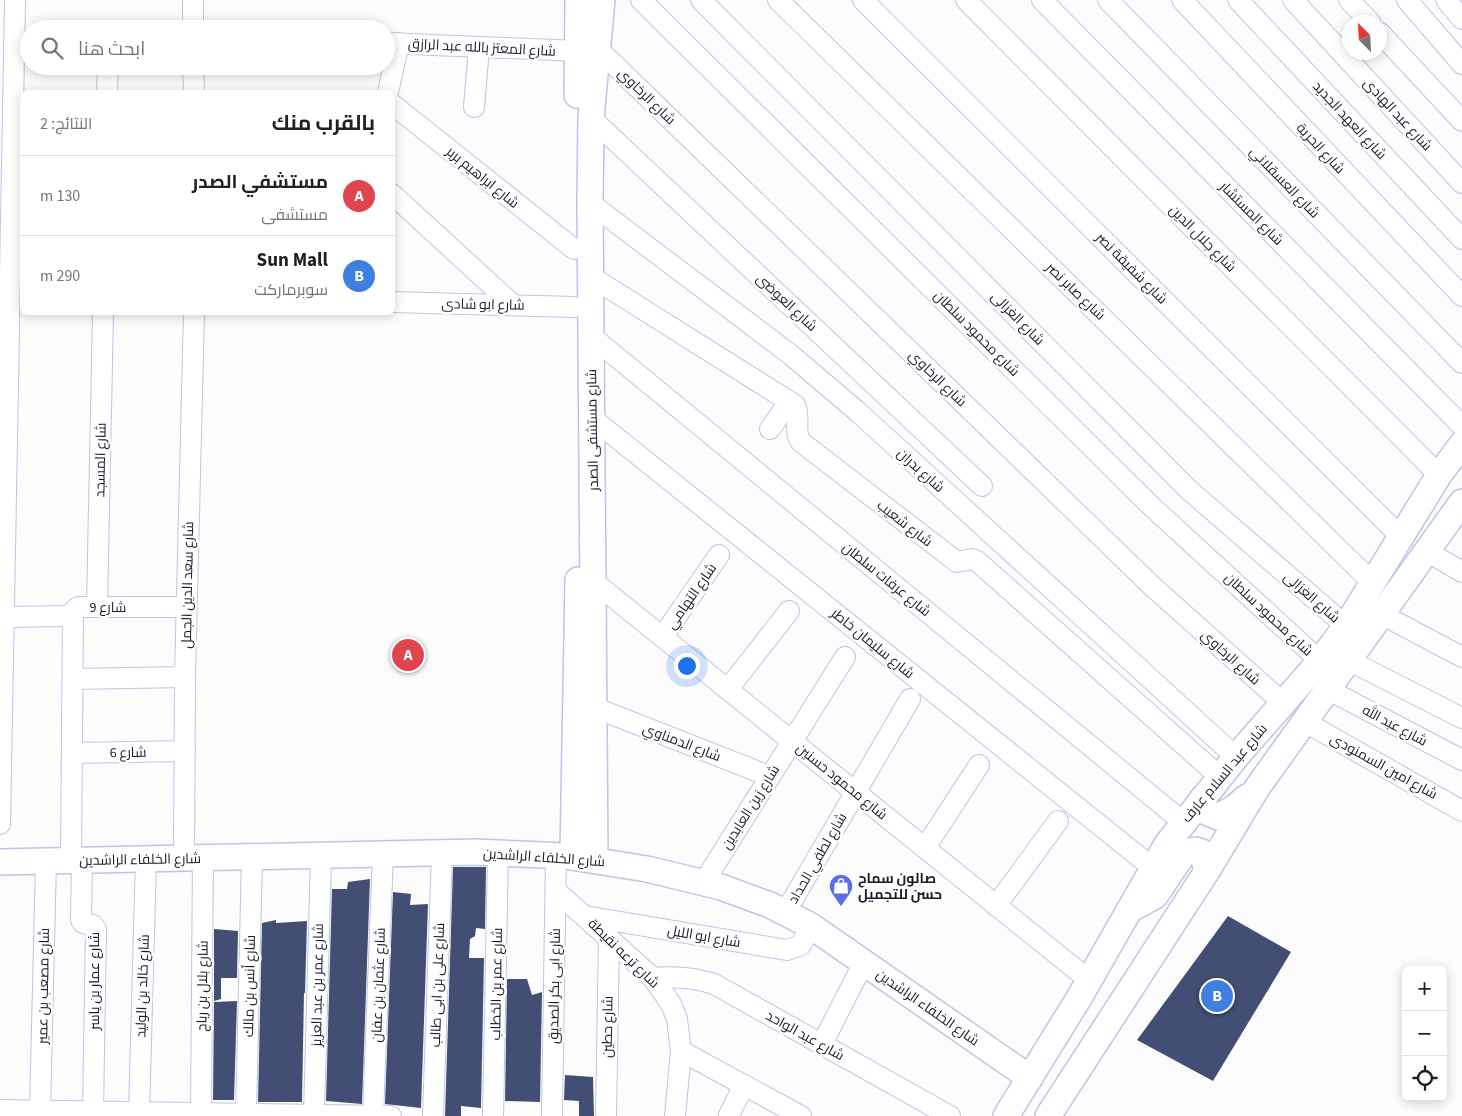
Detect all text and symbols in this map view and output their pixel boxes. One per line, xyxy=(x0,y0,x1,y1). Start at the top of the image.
north arrow xyxy=(1342,15,1387,60)
search box xyxy=(20,20,395,75)
icon: search xyxy=(38,34,66,62)
street label: شارع المعتز بالله عبد الرازق xyxy=(408,34,556,62)
text: ابحث هنا xyxy=(78,36,145,63)
street label: شارع الرخاوي xyxy=(612,64,680,130)
street label: شارع عبد الهادى xyxy=(1358,74,1436,155)
street label: شارع العهد الجديد xyxy=(1308,77,1391,164)
text: بالقرب منك xyxy=(272,108,375,138)
text: النتائج: 2 xyxy=(40,113,92,135)
street label: شارع الحرية xyxy=(1291,119,1349,179)
street label: شارع ابراهيم بربر xyxy=(441,142,523,213)
street label: شارع العسقلاني xyxy=(1244,142,1324,224)
text: مستشفي الصدر xyxy=(192,169,328,196)
street label: شارع المستشار xyxy=(1214,177,1288,250)
text: 130 m xyxy=(40,185,80,207)
text: A xyxy=(354,185,364,207)
street label: شارع جلال الدين xyxy=(1164,201,1240,277)
text: مستشفى xyxy=(261,204,328,226)
street label: شارع شفيقة نصر xyxy=(1090,228,1172,309)
text: Sun Mall xyxy=(257,247,328,274)
street label: شارع صابر نصر xyxy=(1040,258,1109,325)
text: 290 m xyxy=(40,265,80,287)
text: B xyxy=(354,265,364,287)
street label: شارع العوضى xyxy=(751,269,821,336)
text: سوبرماركت xyxy=(254,279,328,301)
street label: شارع محمود سلطان xyxy=(929,286,1024,381)
street label: شارع الغزالى xyxy=(986,287,1049,350)
street label: شارع ابو شادى xyxy=(441,294,525,316)
street label: شارع الرخاوي xyxy=(903,346,971,412)
street label: شارع مستشفى الصدر xyxy=(582,369,604,492)
street label: شارع المسجد xyxy=(90,422,112,498)
street label: شارع بدران xyxy=(892,444,949,498)
street label: شارع شعيب xyxy=(872,496,937,552)
street label: شارع سعد الدين الجمل xyxy=(177,521,199,649)
street label: شارع عرفات سلطان xyxy=(838,538,935,622)
street label: شارع التهامي xyxy=(662,560,723,634)
street label: شارع محمود سلطان xyxy=(1220,568,1317,661)
street label: شارع الغزالى xyxy=(1279,568,1344,628)
street label: شارع 9 xyxy=(90,598,126,618)
street label: شارع سليمان خاطر xyxy=(826,603,918,684)
street label: شارع الرخاوي xyxy=(1196,626,1264,691)
pin: A xyxy=(392,636,424,674)
your location xyxy=(674,653,700,679)
street label: شارع عبد الله xyxy=(1358,700,1431,751)
street label: شارع الدمناوي xyxy=(639,719,724,768)
street label: شارع عبد السلام عارف xyxy=(1177,720,1272,827)
street label: شارع امين السمنودى xyxy=(1326,729,1441,805)
street label: شارع محمود حسنين xyxy=(791,739,891,825)
street label: شارع 6 xyxy=(109,743,147,763)
street label: شارع زين العابدين xyxy=(717,761,785,854)
street label: شارع لطفي الحداد xyxy=(784,809,853,908)
street label: شارع الخلفاء الراشدين xyxy=(482,844,605,872)
street label: شارع الخلفاء الراشدين xyxy=(79,849,201,871)
place label: صالون سماح حسن للتجميل xyxy=(858,869,942,905)
shop icon: صالون سماح حسن للتجميل xyxy=(828,873,854,907)
street label: شارع ترعه نقيطة xyxy=(583,914,663,993)
street label: شارع ابو الليل xyxy=(666,921,742,953)
street label: شارع على بن ابى طالب xyxy=(426,922,450,1048)
street label: شارع عمر بن عبد العزيز xyxy=(307,923,329,1048)
street label: شارع عثمان بن عفان xyxy=(367,927,391,1043)
street label: شارع عمر بن الخطاب xyxy=(486,927,508,1041)
street label: شارع مصعب بن عمير xyxy=(33,928,55,1045)
street label: شارع ابى بكر الصديق xyxy=(544,928,566,1044)
street label: شارع عمار بن ياسر xyxy=(85,932,105,1031)
street label: شارع خالد بن الوليد xyxy=(131,934,155,1038)
street label: شارع أنس بن مالك xyxy=(239,935,261,1037)
street label: شارع بلال بن رباح xyxy=(192,940,214,1032)
street label: شارع الخلفاء الراشدين xyxy=(872,965,983,1051)
map controls xyxy=(1402,966,1447,1101)
button: + xyxy=(1402,966,1447,1011)
pin: B xyxy=(1201,977,1233,1015)
street label: شارع حطين xyxy=(597,996,619,1058)
street label: شارع عبد الواحد xyxy=(761,1006,848,1066)
button: − xyxy=(1402,1011,1447,1056)
button: locate xyxy=(1402,1056,1447,1101)

